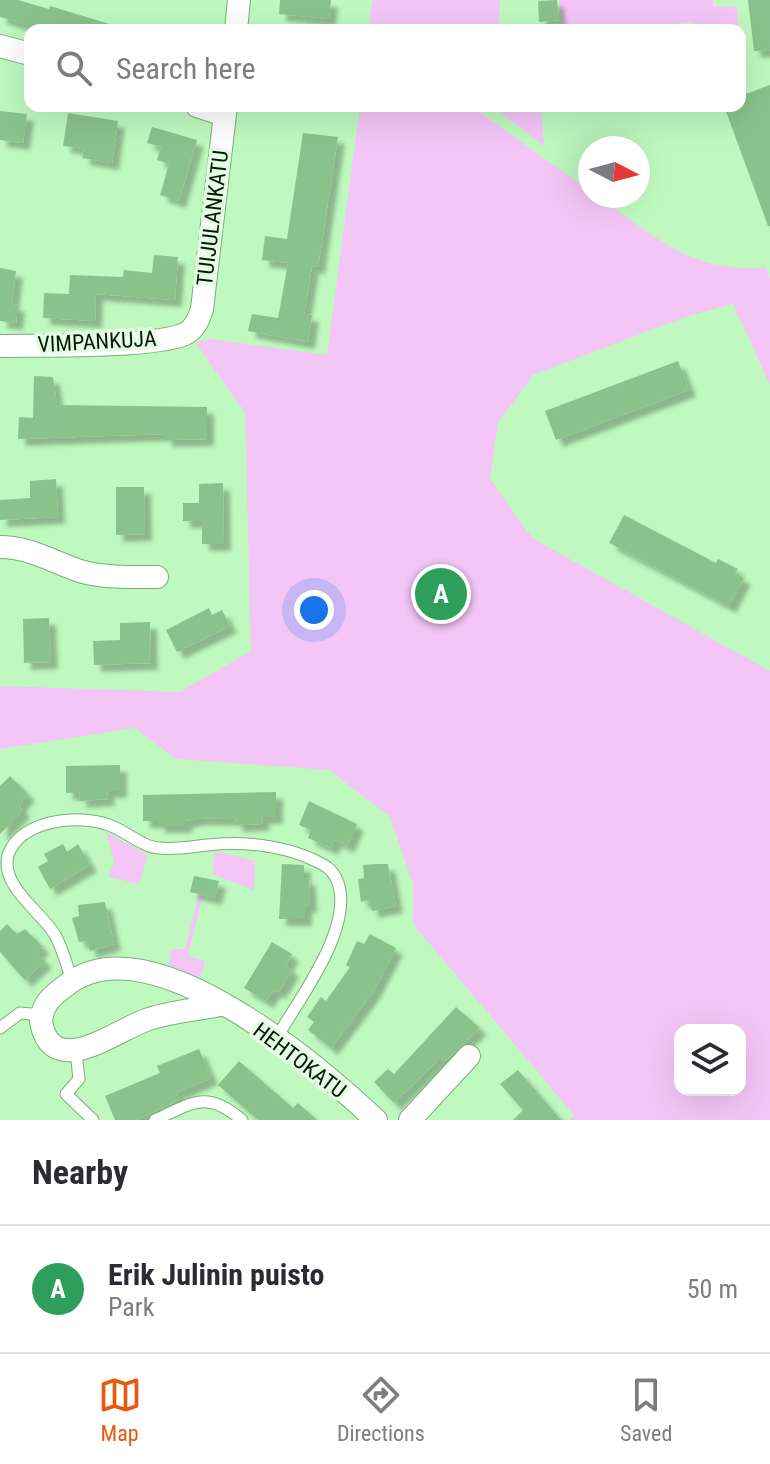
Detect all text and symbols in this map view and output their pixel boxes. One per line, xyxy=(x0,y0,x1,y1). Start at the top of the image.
search box xyxy=(24,24,746,112)
icon: search xyxy=(52,46,96,90)
text: Search here xyxy=(116,51,256,86)
north arrow xyxy=(578,136,650,208)
street label: TUIJULANKATU xyxy=(192,149,233,287)
street label: VIMPANKUJA xyxy=(37,326,157,357)
pin: A xyxy=(415,564,467,624)
your location xyxy=(294,590,334,630)
street label: HEHTOKATU xyxy=(248,1017,351,1103)
map controls xyxy=(674,1024,746,1096)
button: layers xyxy=(674,1024,746,1096)
text: Nearby xyxy=(32,1152,128,1192)
text: Erik Julinin puisto xyxy=(108,1257,325,1292)
text: A xyxy=(50,1274,66,1304)
text: 50 m xyxy=(687,1274,738,1304)
text: Park xyxy=(108,1292,154,1322)
tab: Map xyxy=(98,1373,142,1446)
tab: Directions xyxy=(337,1373,425,1446)
tab: Saved xyxy=(620,1373,672,1446)

